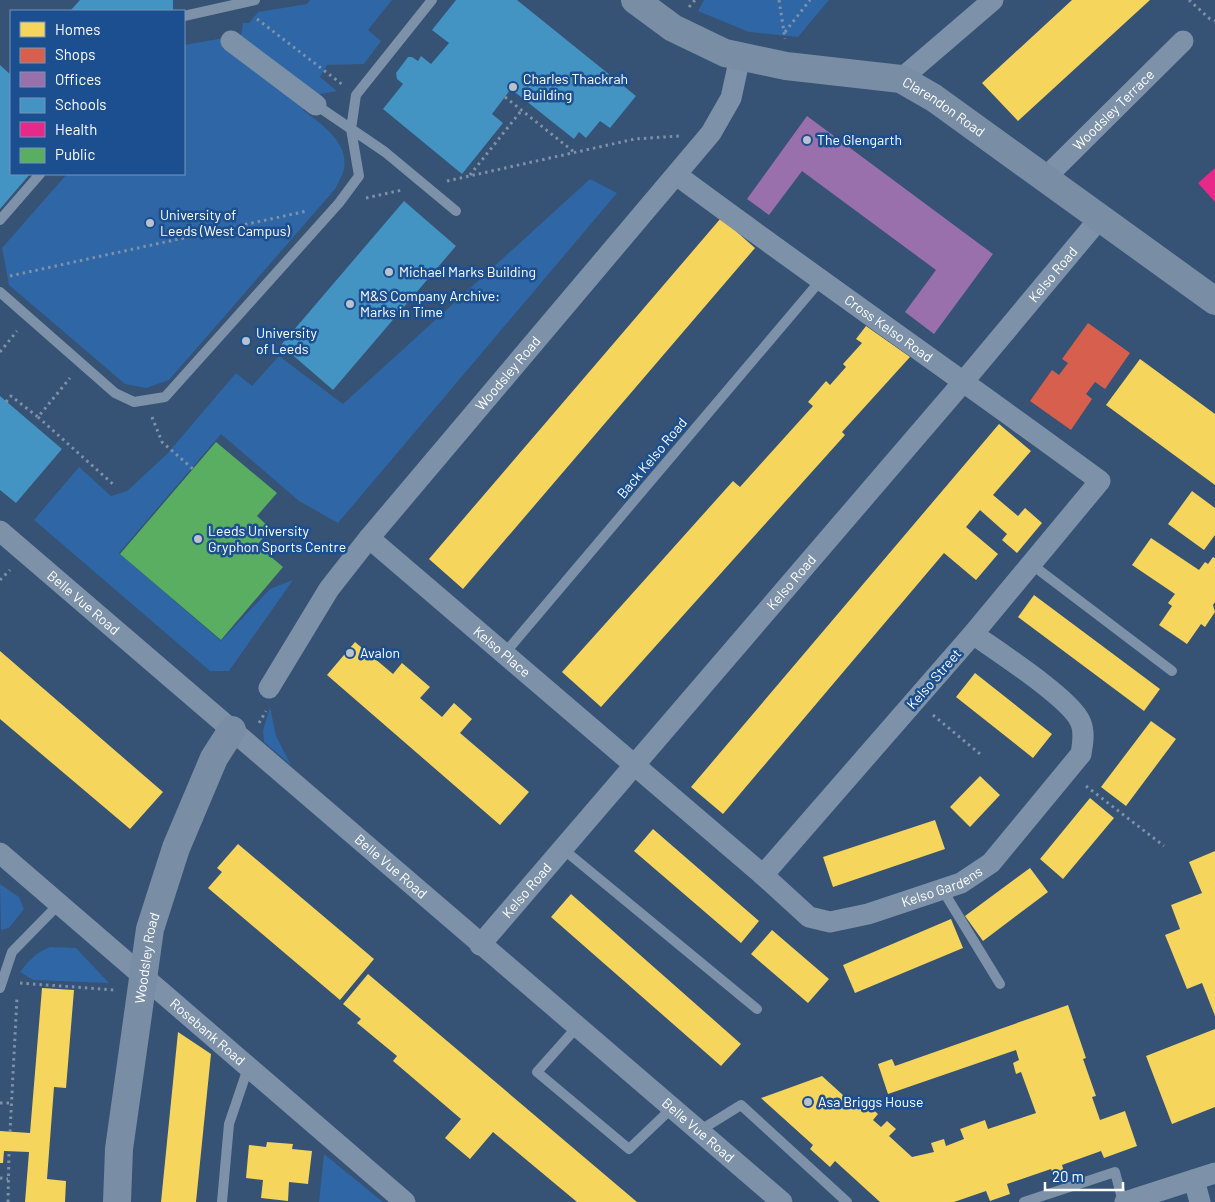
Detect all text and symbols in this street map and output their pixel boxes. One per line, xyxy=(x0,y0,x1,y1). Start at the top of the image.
legend xyxy=(10,10,185,175)
text: Homes xyxy=(55,20,100,38)
text: Shops xyxy=(55,45,95,63)
street label: Woodsley Terrace xyxy=(1069,66,1157,154)
text: Offices xyxy=(55,70,101,88)
place label: Charles Thackrah Building xyxy=(523,70,628,103)
street label: Clarendon Road xyxy=(900,73,988,140)
marker: Charles Thackrah Building xyxy=(507,81,519,93)
text: Schools xyxy=(55,95,107,113)
text: Health xyxy=(55,120,97,138)
place label: The Glengarth xyxy=(817,131,902,148)
marker: The Glengarth xyxy=(801,134,813,146)
text: Public xyxy=(55,145,95,163)
place label: University of Leeds (West Campus) xyxy=(160,206,290,239)
marker: University of Leeds (West Campus) xyxy=(144,217,156,229)
street label: Kelso Road xyxy=(1024,243,1081,305)
place label: Michael Marks Building xyxy=(399,263,536,280)
marker: Michael Marks Building xyxy=(383,266,395,278)
place label: M&S Company Archive: Marks in Time xyxy=(360,287,500,320)
street label: Cross Kelso Road xyxy=(841,291,936,365)
marker: M&S Company Archive: Marks in Time xyxy=(344,298,356,310)
place label: University of Leeds xyxy=(256,324,318,357)
street label: Woodsley Road xyxy=(471,332,544,414)
marker: University of Leeds xyxy=(240,335,252,347)
street label: Back Kelso Road xyxy=(613,414,690,501)
place label: Leeds University Gryphon Sports Centre xyxy=(208,522,346,555)
marker: Leeds University Gryphon Sports Centre xyxy=(192,533,204,545)
street label: Kelso Road xyxy=(763,551,819,613)
street label: Belle Vue Road xyxy=(44,567,123,638)
street label: Kelso Place xyxy=(470,622,534,680)
place label: Avalon xyxy=(360,644,400,661)
street label: Kelso Street xyxy=(903,645,964,712)
marker: Avalon xyxy=(344,647,356,659)
street label: Belle Vue Road xyxy=(352,830,431,902)
street label: Kelso Road xyxy=(498,859,555,921)
street label: Kelso Gardens xyxy=(899,862,986,910)
street label: Woodsley Road xyxy=(131,910,163,1005)
street label: Rosebank Road xyxy=(167,995,249,1068)
place label: Asa Briggs House xyxy=(818,1093,924,1110)
street label: Belle Vue Road xyxy=(659,1094,738,1165)
marker: Asa Briggs House xyxy=(802,1096,814,1108)
scale bar xyxy=(1045,1160,1122,1192)
text: 20 m xyxy=(1052,1167,1084,1185)

